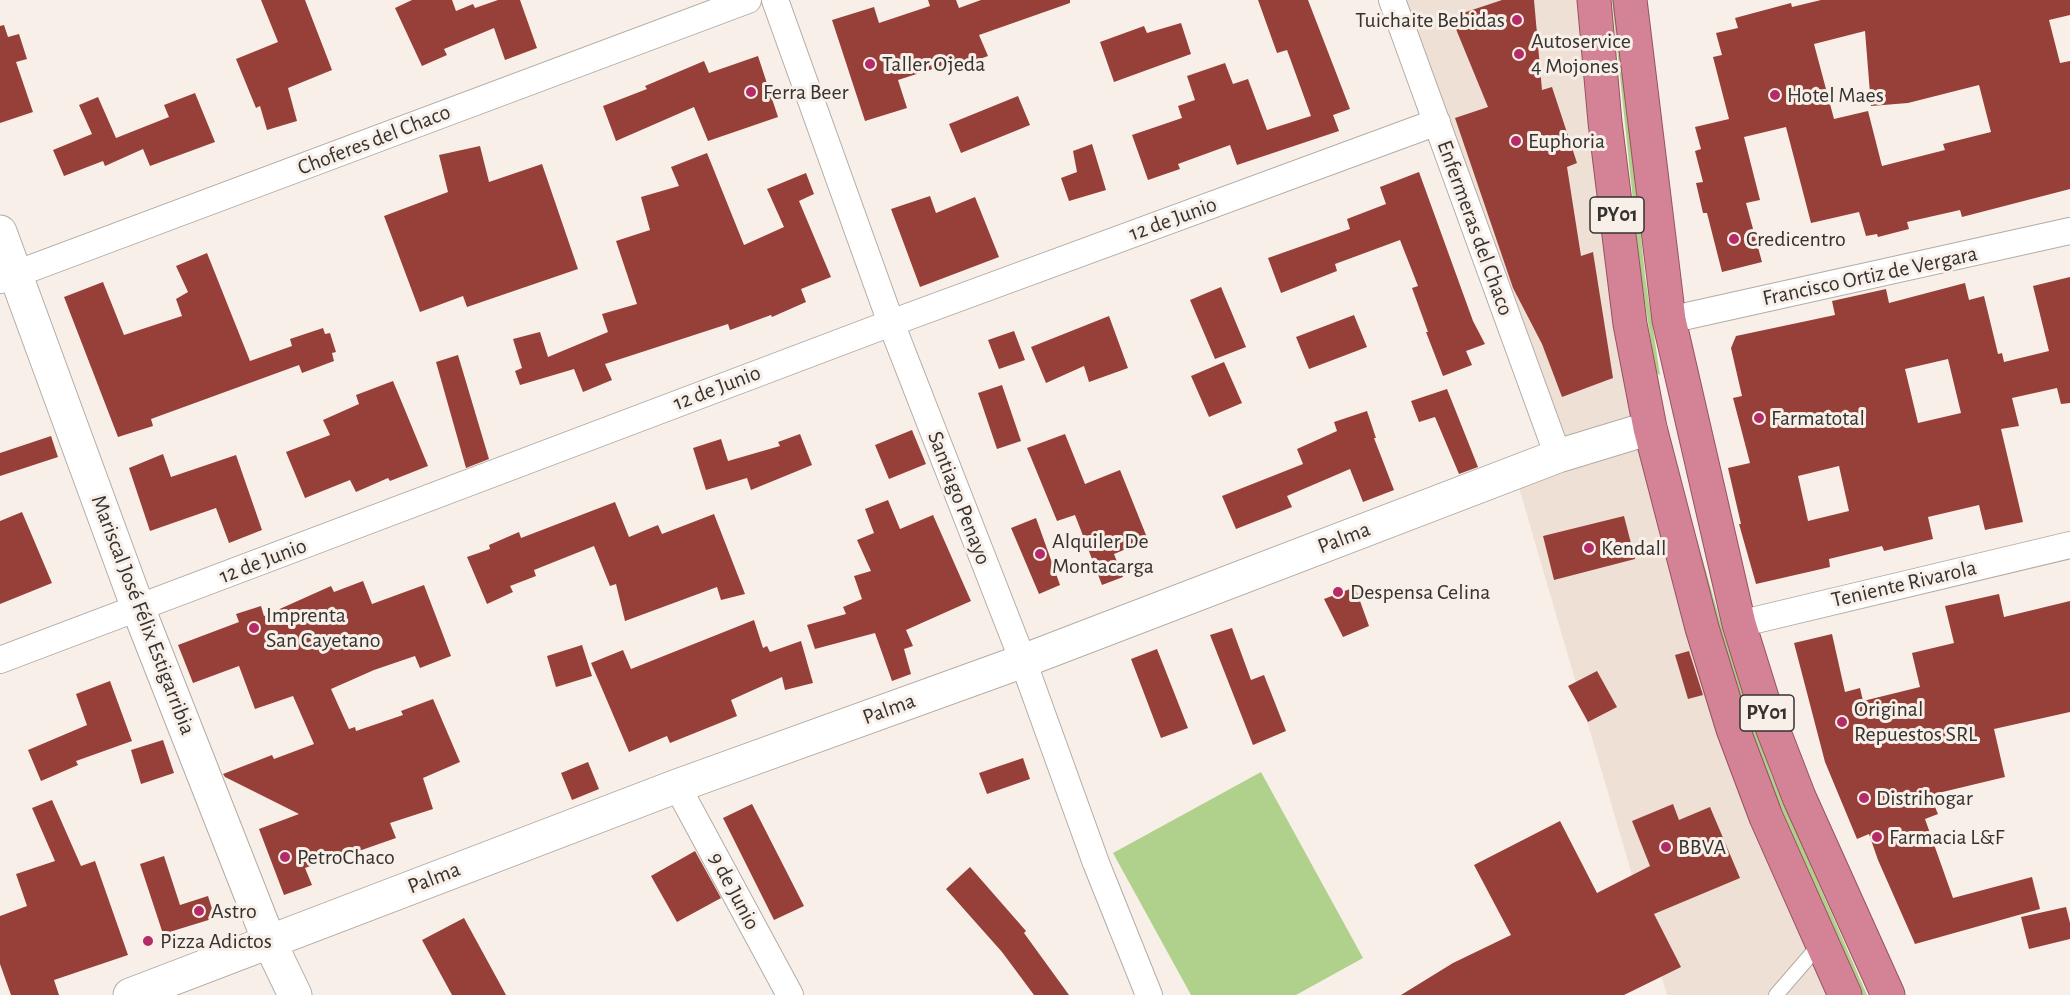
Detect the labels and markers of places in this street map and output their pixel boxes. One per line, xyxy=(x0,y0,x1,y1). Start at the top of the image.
place label: Tuichaite Bebidas xyxy=(1355,7,1505,33)
marker: Tuichaite Bebidas xyxy=(1510,13,1524,27)
place label: Autoservice 4 Mojones xyxy=(1531,28,1631,80)
marker: Autoservice 4 Mojones xyxy=(1512,47,1526,61)
place label: Taller Ojeda xyxy=(882,51,985,77)
marker: Taller Ojeda xyxy=(863,57,877,71)
place label: Ferra Beer xyxy=(763,79,849,105)
place label: Hotel Maes xyxy=(1787,82,1884,108)
marker: Ferra Beer xyxy=(744,85,758,99)
marker: Hotel Maes xyxy=(1768,88,1782,102)
place label: Euphoria xyxy=(1528,128,1605,154)
marker: Euphoria xyxy=(1509,134,1523,148)
place label: Credicentro xyxy=(1746,226,1846,252)
marker: Credicentro xyxy=(1727,232,1741,246)
place label: Farmatotal xyxy=(1771,405,1865,431)
marker: Farmatotal xyxy=(1752,411,1766,425)
place label: Alquiler De Montacarga xyxy=(1052,528,1154,580)
place label: Kendall xyxy=(1601,535,1666,561)
marker: Kendall xyxy=(1582,541,1596,555)
marker: Alquiler De Montacarga xyxy=(1033,547,1047,561)
place label: Despensa Celina xyxy=(1350,579,1491,605)
marker: Despensa Celina xyxy=(1331,585,1345,599)
place label: Imprenta San Cayetano xyxy=(266,602,381,654)
marker: Imprenta San Cayetano xyxy=(247,621,261,635)
place label: Original Repuestos SRL xyxy=(1854,696,1977,748)
marker: Original Repuestos SRL xyxy=(1835,715,1849,729)
place label: Distrihogar xyxy=(1876,785,1973,811)
marker: Distrihogar xyxy=(1857,791,1871,805)
place label: Farmacia L&F xyxy=(1889,824,2004,850)
marker: Farmacia L&F xyxy=(1870,830,1884,844)
place label: BBVA xyxy=(1678,834,1726,860)
marker: BBVA xyxy=(1659,840,1673,854)
place label: PetroChaco xyxy=(297,844,395,870)
marker: PetroChaco xyxy=(278,850,292,864)
place label: Astro xyxy=(211,898,257,924)
marker: Astro xyxy=(192,904,206,918)
place label: Pizza Adictos xyxy=(160,928,272,954)
marker: Pizza Adictos xyxy=(141,934,155,948)

